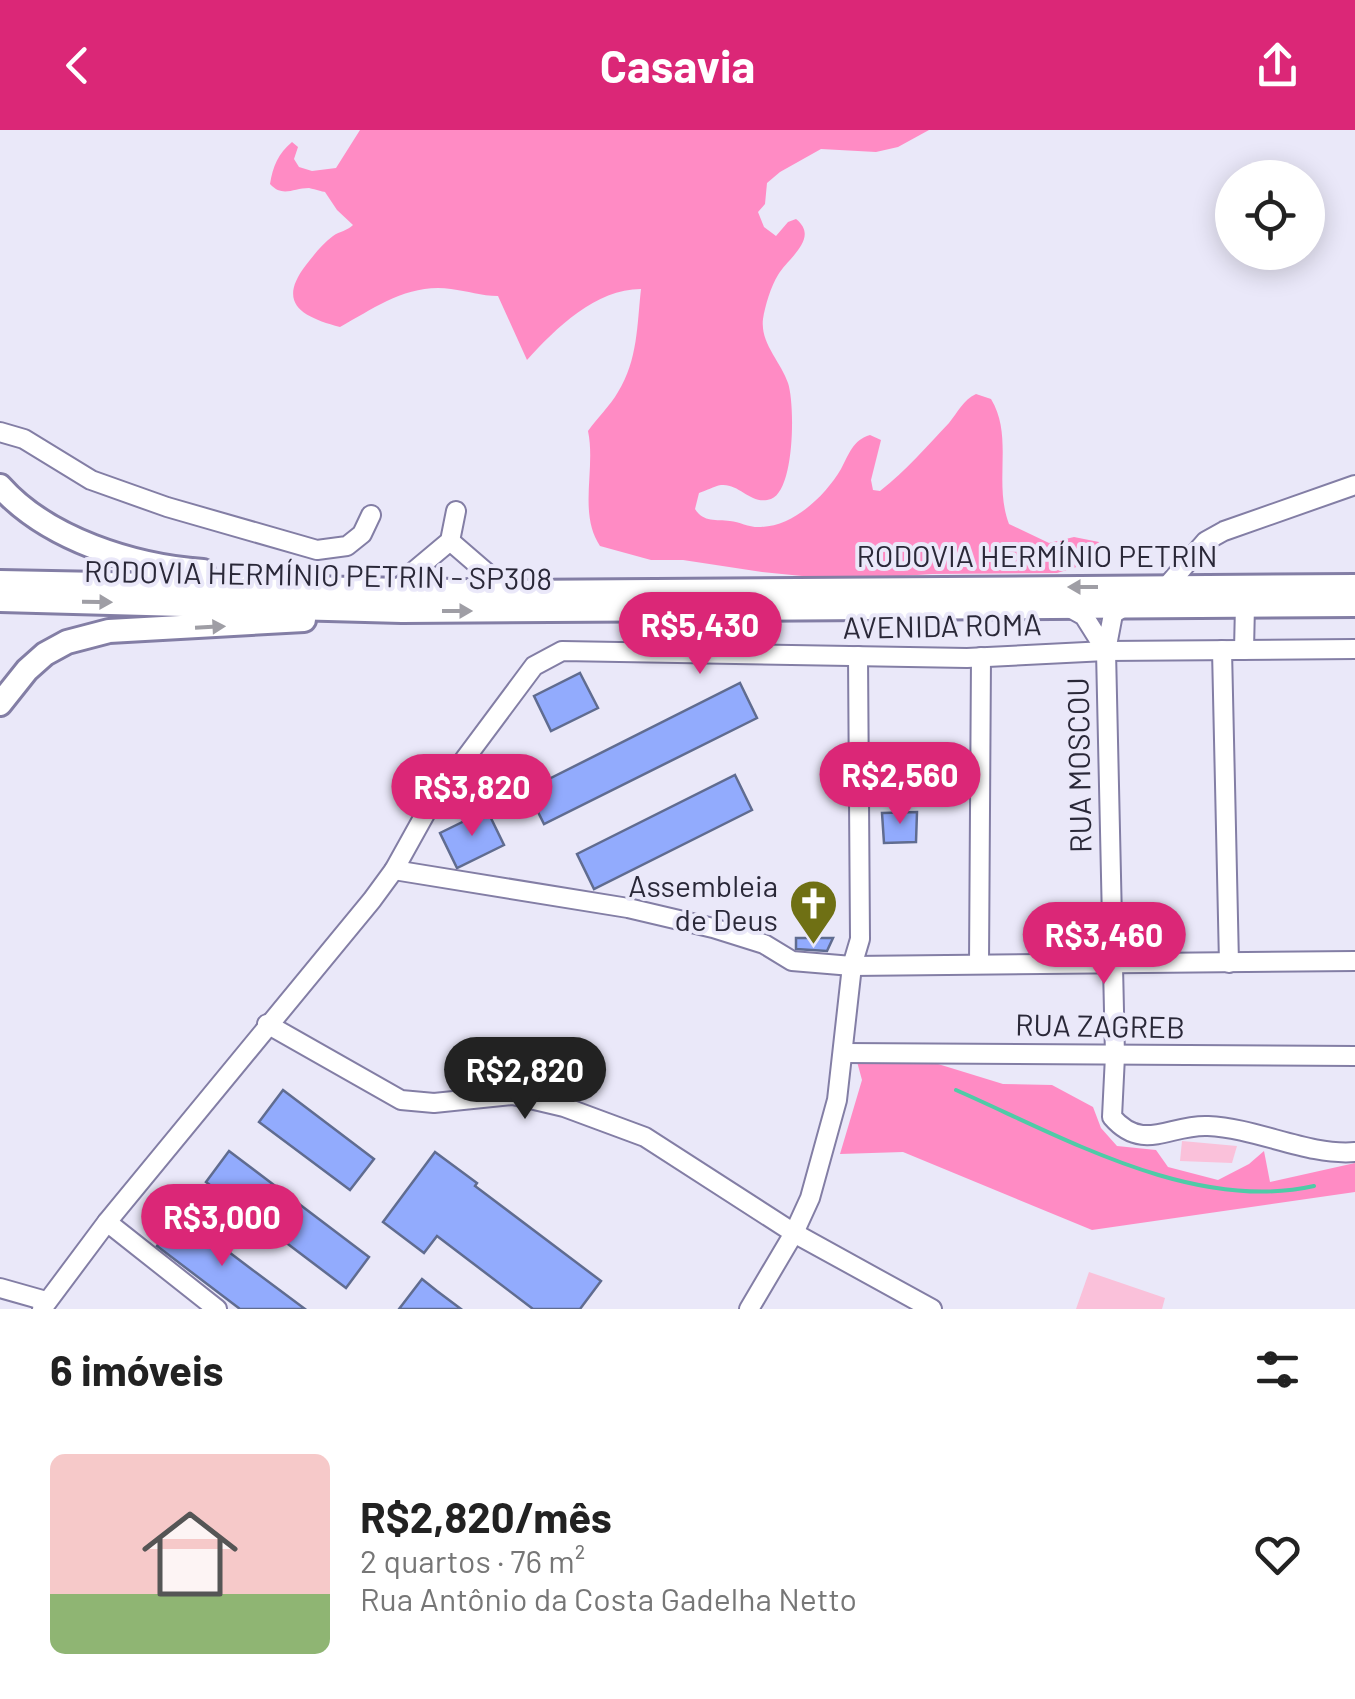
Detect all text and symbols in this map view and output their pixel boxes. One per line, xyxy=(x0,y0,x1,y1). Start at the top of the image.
icon: back xyxy=(50,38,105,93)
text: Casavia xyxy=(600,38,755,92)
icon: share xyxy=(1250,38,1305,93)
map controls xyxy=(1215,160,1325,270)
button: locate xyxy=(1215,160,1325,270)
street label: RODOVIA HERMÍNIO PETRIN xyxy=(856,537,1218,573)
street label: RODOVIA HERMÍNIO PETRIN - SP308 xyxy=(84,552,552,596)
one-way arrow xyxy=(1066,579,1098,595)
pin: R$5,430 xyxy=(608,592,792,677)
one-way arrow xyxy=(82,594,114,610)
one-way arrow xyxy=(442,603,474,619)
text: R$5,430 xyxy=(641,605,759,643)
street label: AVENIDA ROMA xyxy=(842,605,1042,645)
one-way arrow xyxy=(195,619,227,635)
street label: RUA MOSCOU xyxy=(1058,677,1098,853)
pin: R$2,560 xyxy=(808,742,992,827)
pin: R$3,820 xyxy=(380,754,564,839)
text: R$2,560 xyxy=(841,755,959,793)
text: R$3,820 xyxy=(413,767,531,805)
place label: Assembleia de Deus xyxy=(628,867,778,937)
church icon: Assembleia de Deus xyxy=(787,878,839,946)
pin: R$3,460 xyxy=(1012,902,1196,987)
text: R$3,460 xyxy=(1045,915,1163,953)
street label: RUA ZAGREB xyxy=(1015,1006,1185,1044)
pin: R$2,820 xyxy=(433,1037,617,1122)
text: R$2,820 xyxy=(466,1050,584,1088)
pin: R$3,000 xyxy=(130,1184,314,1269)
text: R$3,000 xyxy=(163,1197,281,1235)
icon: filters xyxy=(1250,1342,1305,1397)
text: 6 imóveis xyxy=(50,1344,224,1394)
text: R$2,820/mês xyxy=(360,1491,612,1541)
icon: home xyxy=(130,1494,250,1614)
icon: heart xyxy=(1250,1527,1305,1582)
text: 2 quartos · 76 m² xyxy=(360,1541,585,1579)
text: Rua Antônio da Costa Gadelha Netto xyxy=(360,1579,857,1617)

